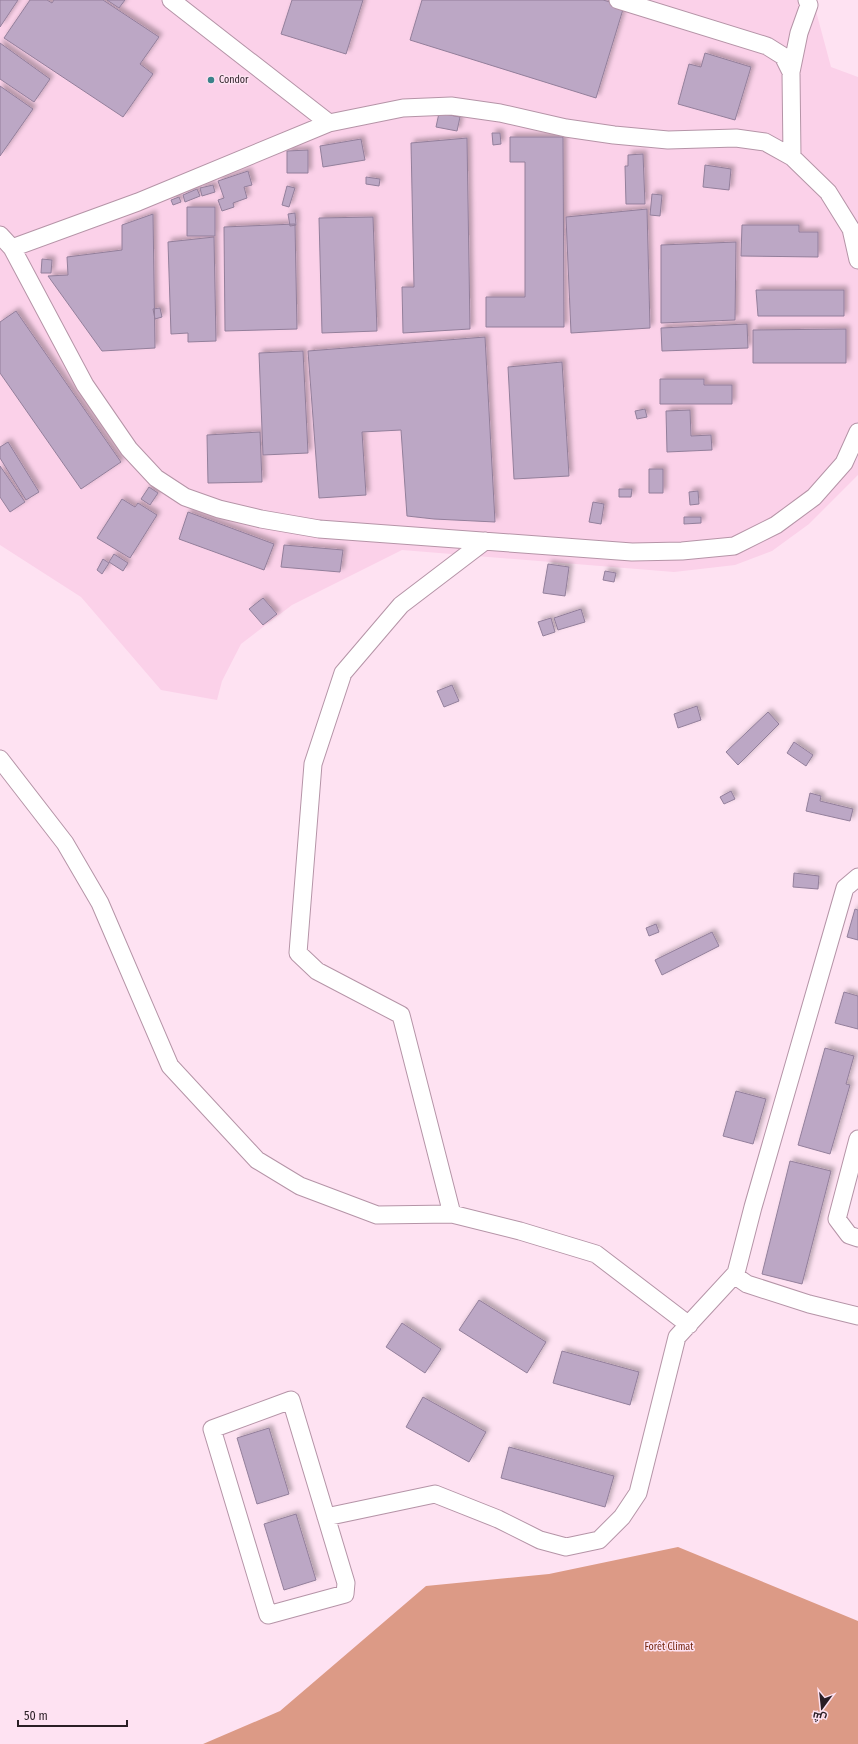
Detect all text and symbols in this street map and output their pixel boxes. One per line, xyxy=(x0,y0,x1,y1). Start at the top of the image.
place label: Condor xyxy=(219,74,249,86)
marker: Condor xyxy=(206,75,216,85)
park label: Forêt Climat xyxy=(644,1641,694,1653)
north arrow xyxy=(802,1688,842,1728)
scale bar xyxy=(18,1702,127,1728)
text: 50 m xyxy=(24,1709,48,1723)
text: ش xyxy=(811,1709,828,1725)

